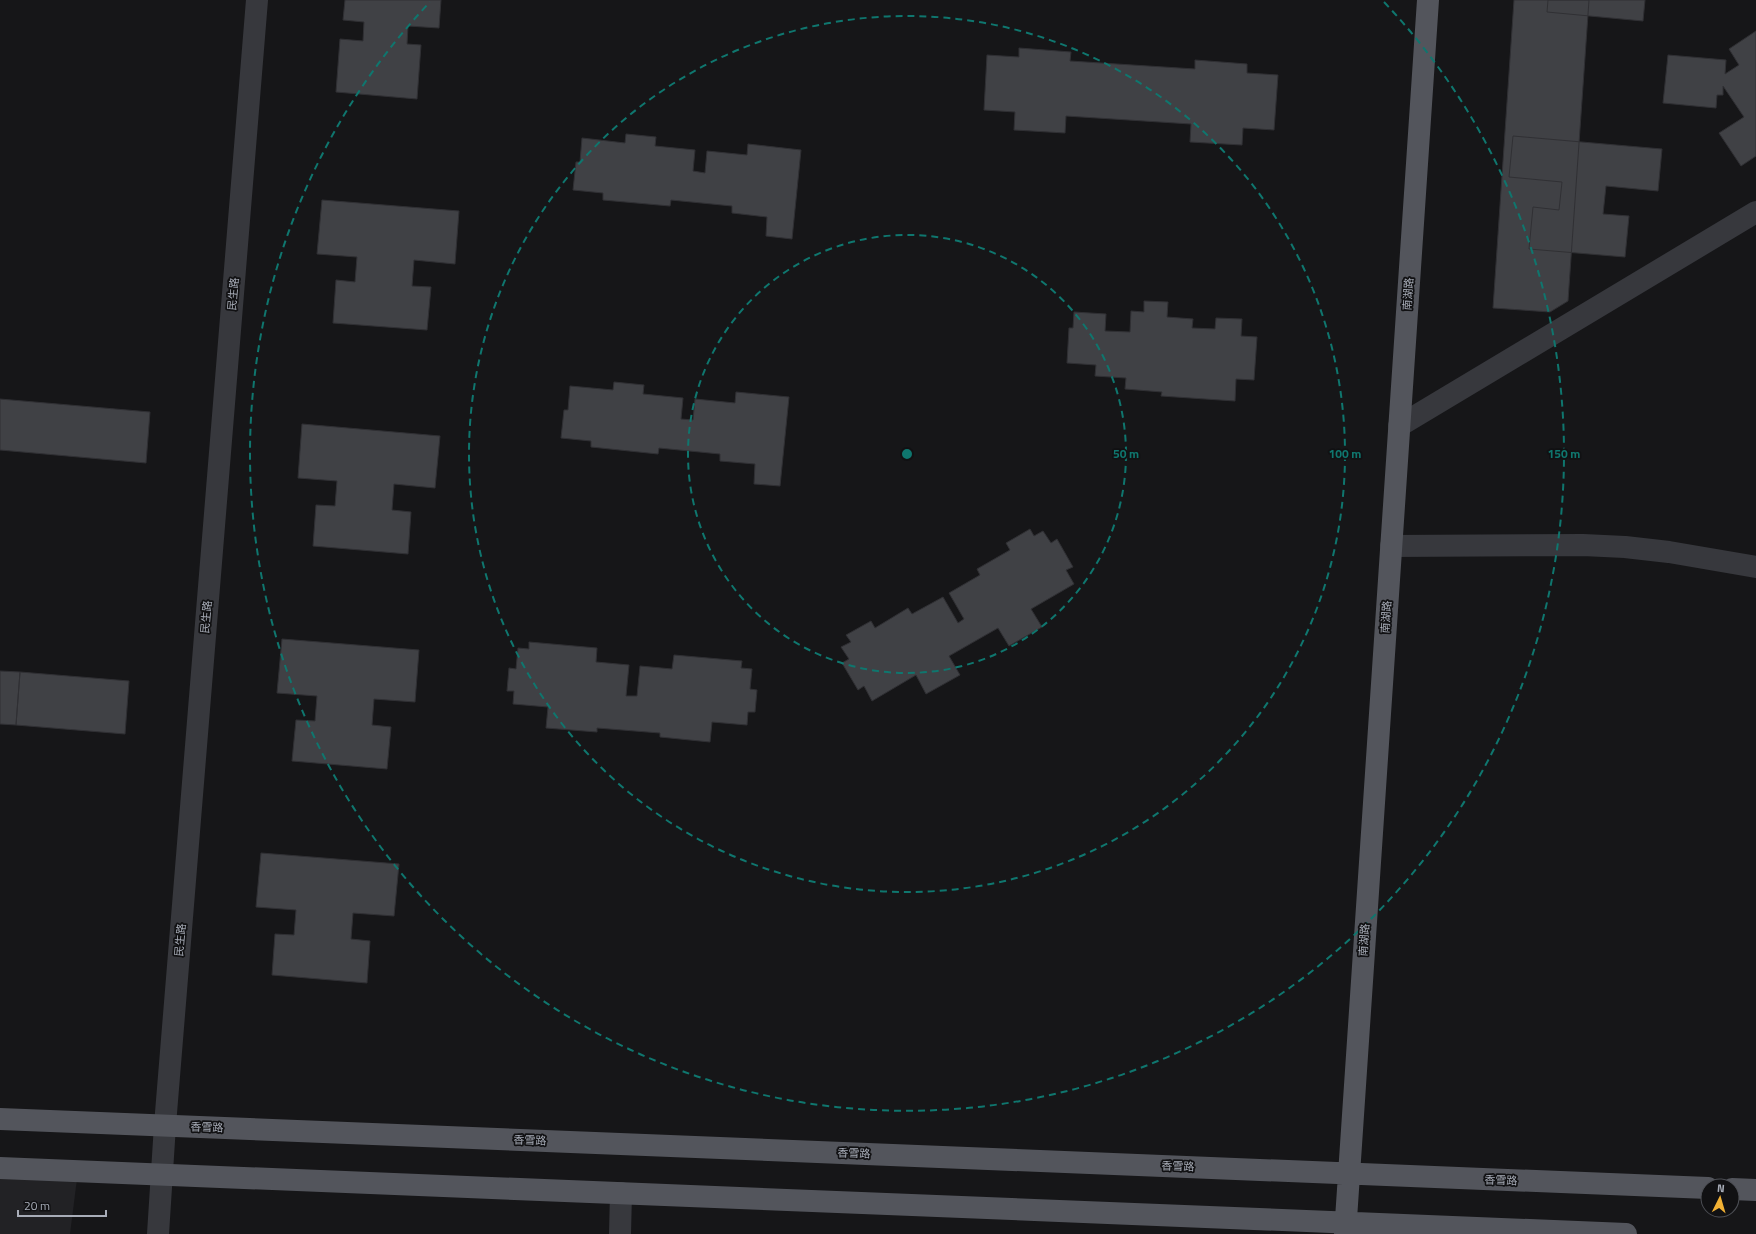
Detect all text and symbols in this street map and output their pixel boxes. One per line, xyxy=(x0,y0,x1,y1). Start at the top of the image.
street label: 民生路 xyxy=(224,277,242,311)
street label: 南湖路 xyxy=(1399,277,1417,311)
text: 50 m xyxy=(1113,444,1139,463)
text: 100 m xyxy=(1329,444,1361,463)
text: 150 m xyxy=(1548,444,1580,463)
centre of rings xyxy=(900,447,914,461)
street label: 民生路 xyxy=(197,600,215,634)
street label: 南湖路 xyxy=(1377,600,1395,634)
street label: 民生路 xyxy=(171,923,189,957)
street label: 南湖路 xyxy=(1355,923,1373,957)
street label: 香雪路 xyxy=(190,1118,224,1136)
street label: 香雪路 xyxy=(513,1131,547,1149)
street label: 香雪路 xyxy=(837,1144,871,1162)
street label: 香雪路 xyxy=(1161,1157,1195,1175)
street label: 香雪路 xyxy=(1484,1171,1518,1189)
north arrow xyxy=(1700,1178,1740,1218)
text: N xyxy=(1716,1180,1725,1196)
scale bar xyxy=(18,1192,106,1218)
text: 20 m xyxy=(24,1196,50,1215)

